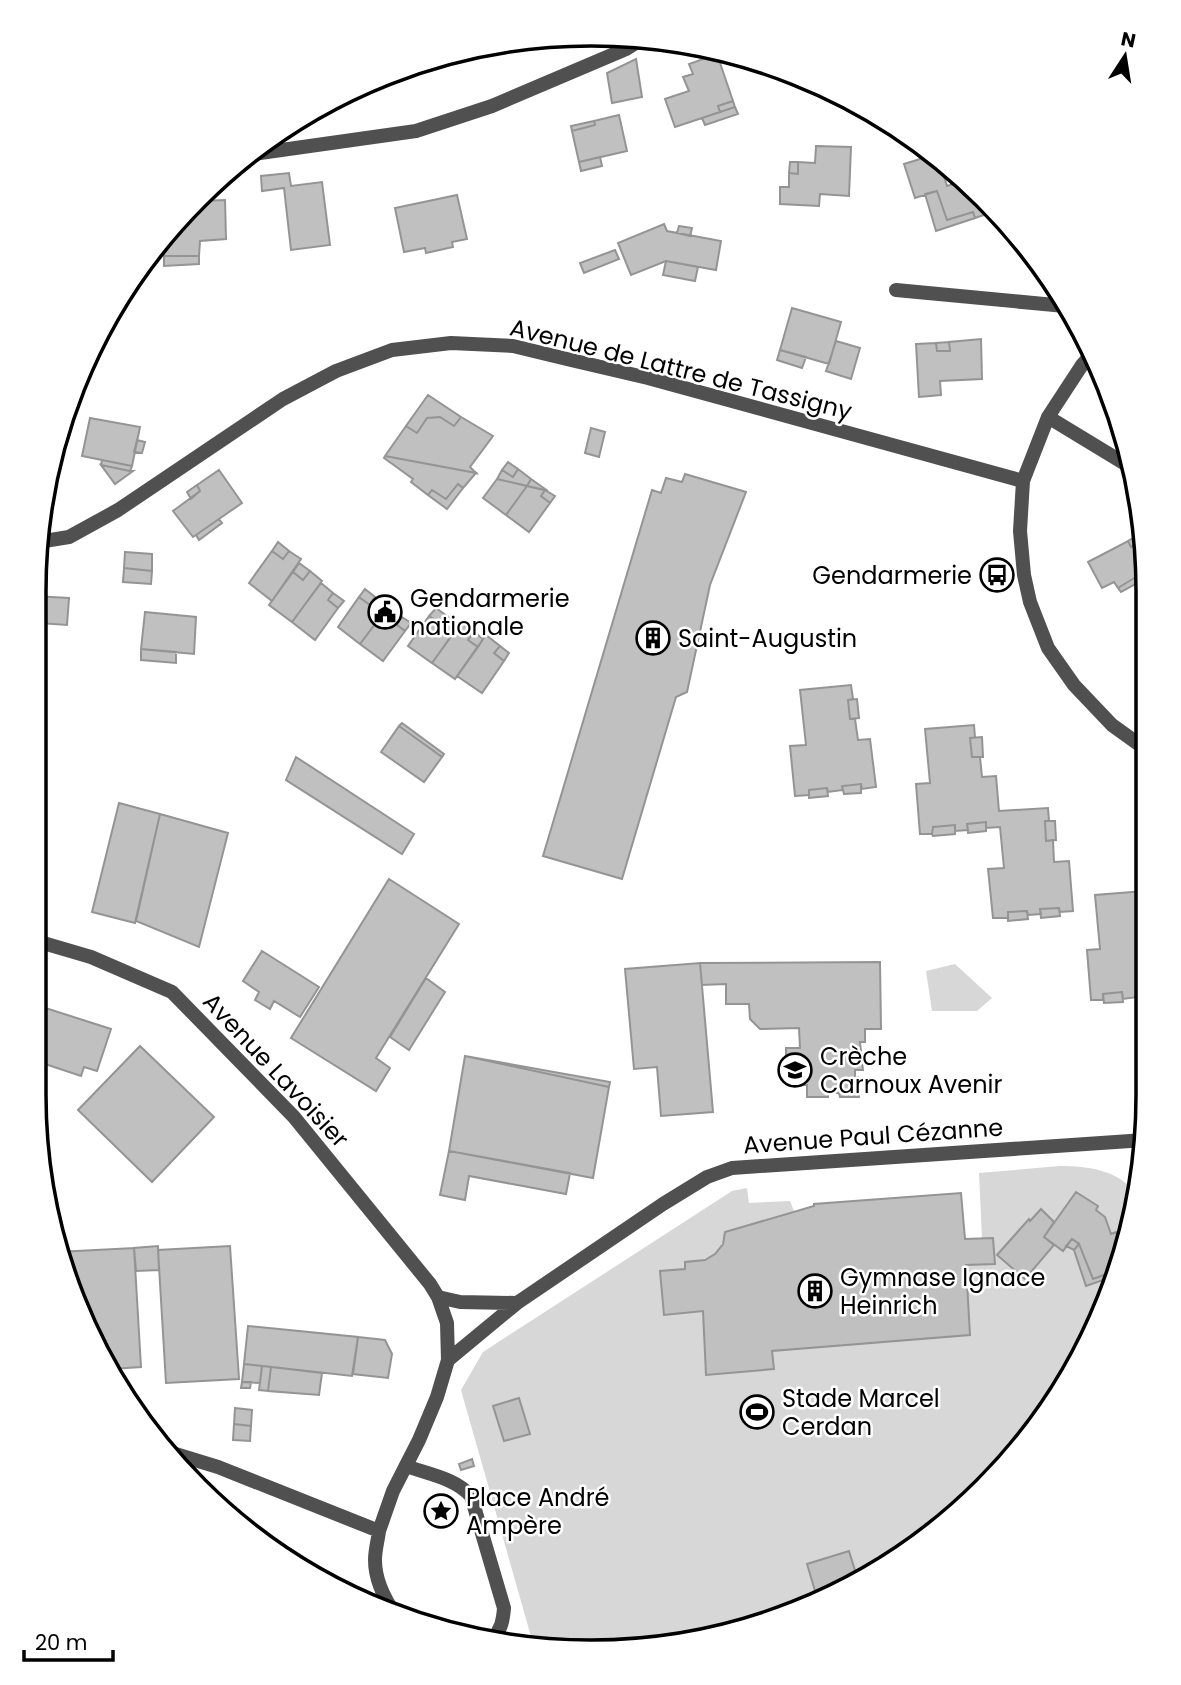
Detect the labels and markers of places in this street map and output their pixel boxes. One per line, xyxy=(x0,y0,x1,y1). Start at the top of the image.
bus stop icon: Gendarmerie xyxy=(978,556,1016,594)
place label: Gendarmerie xyxy=(812,559,972,592)
place label: Gendarmerie nationale xyxy=(410,582,570,643)
public building icon: Gendarmerie nationale xyxy=(366,593,404,631)
building icon: Saint-Augustin xyxy=(634,619,672,657)
place label: Saint-Augustin xyxy=(678,622,857,655)
place label: Crèche Carnoux Avenir xyxy=(820,1040,1002,1101)
school or university icon: Crèche Carnoux Avenir xyxy=(776,1051,814,1089)
place label: Gymnase Ignace Heinrich xyxy=(840,1261,1045,1322)
building icon: Gymnase Ignace Heinrich xyxy=(796,1272,834,1310)
place label: Stade Marcel Cerdan xyxy=(782,1382,940,1443)
sports icon: Stade Marcel Cerdan xyxy=(738,1393,776,1431)
place label: Place André Ampère xyxy=(466,1481,609,1542)
place icon: Place André Ampère xyxy=(422,1492,460,1530)

